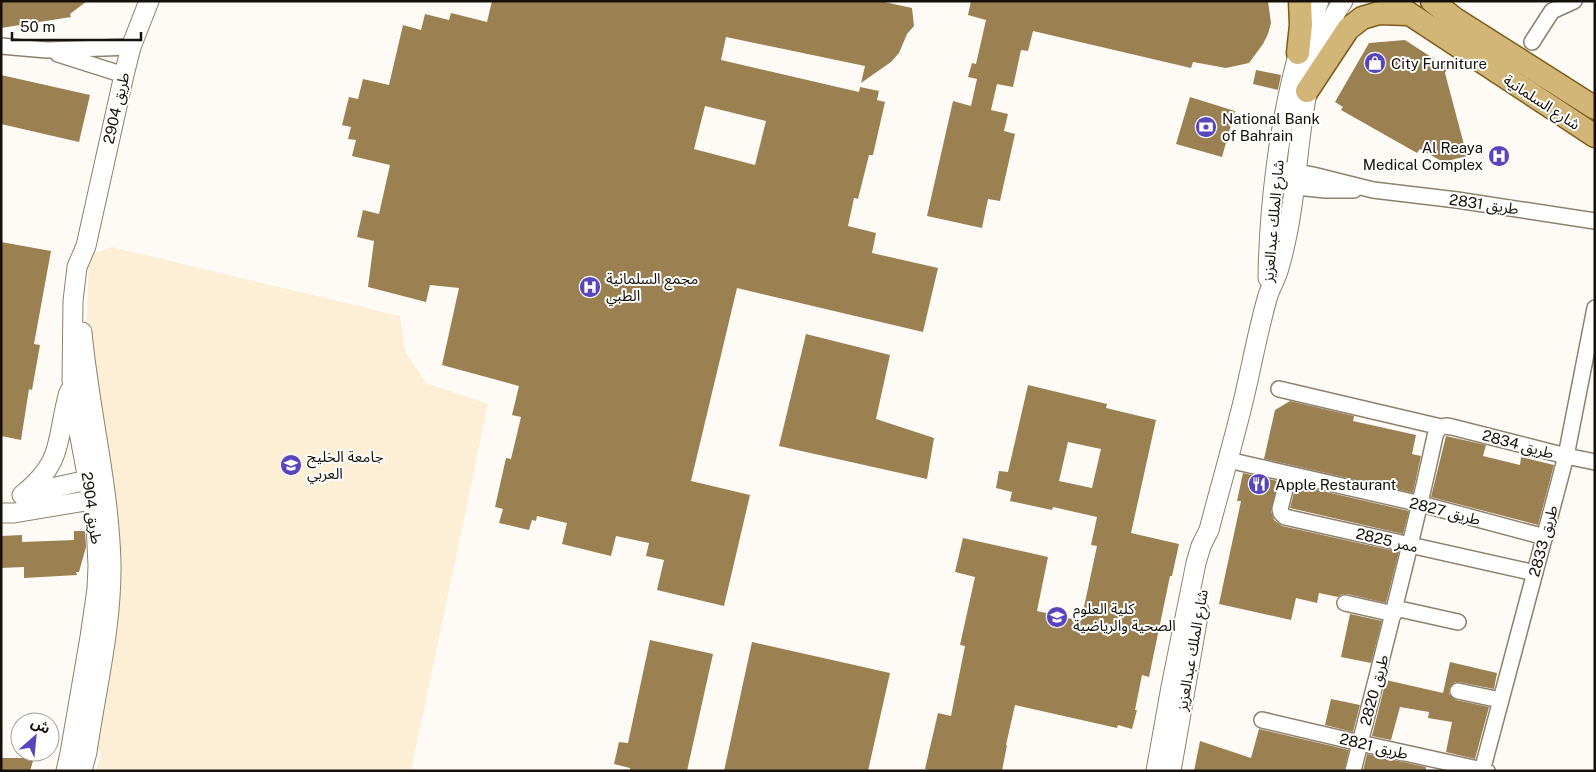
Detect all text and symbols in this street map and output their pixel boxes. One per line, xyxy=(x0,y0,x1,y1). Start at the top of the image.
scale bar xyxy=(12,10,141,42)
text: 50 m xyxy=(20,18,55,35)
shop icon: City Furniture xyxy=(1363,51,1387,75)
place label: City Furniture xyxy=(1391,55,1487,72)
street label: طريق 2904 xyxy=(100,71,134,146)
street label: شارع السلمانية xyxy=(1498,71,1584,136)
place label: National Bank of Bahrain xyxy=(1222,110,1320,144)
bank icon: National Bank of Bahrain xyxy=(1194,115,1218,139)
place label: Al Reaya Medical Complex xyxy=(1363,139,1483,173)
hospital icon: Al Reaya Medical Complex xyxy=(1487,144,1511,168)
street label: شارع الملك عبدالعزيز xyxy=(1259,159,1291,284)
street label: طريق 2831 xyxy=(1448,191,1520,219)
place label: مجمع السلمانية الطبي xyxy=(606,270,698,307)
hospital icon: مجمع السلمانية الطبي xyxy=(578,275,602,299)
street label: طريق 2834 xyxy=(1480,426,1556,464)
place label: جامعة الخليج العربي xyxy=(307,448,384,485)
school or university icon: جامعة الخليج العربي xyxy=(279,453,303,477)
street label: طريق 2904 xyxy=(77,471,105,545)
restaurant icon: Apple Restaurant xyxy=(1247,472,1271,496)
place label: Apple Restaurant xyxy=(1275,476,1397,493)
street label: طريق 2827 xyxy=(1407,494,1482,530)
street label: طريق 2833 xyxy=(1525,503,1563,579)
street label: ممر 2825 xyxy=(1354,525,1420,556)
street label: شارع الملك عبدالعزيز xyxy=(1173,588,1215,714)
place label: كلية العلوم الصحية والرياضية xyxy=(1073,600,1176,635)
school or university icon: كلية العلوم الصحية والرياضية xyxy=(1045,605,1069,629)
street label: طريق 2820 xyxy=(1356,653,1394,728)
north arrow xyxy=(10,712,60,762)
text: ش xyxy=(29,714,53,737)
street label: طريق 2821 xyxy=(1338,730,1410,764)

